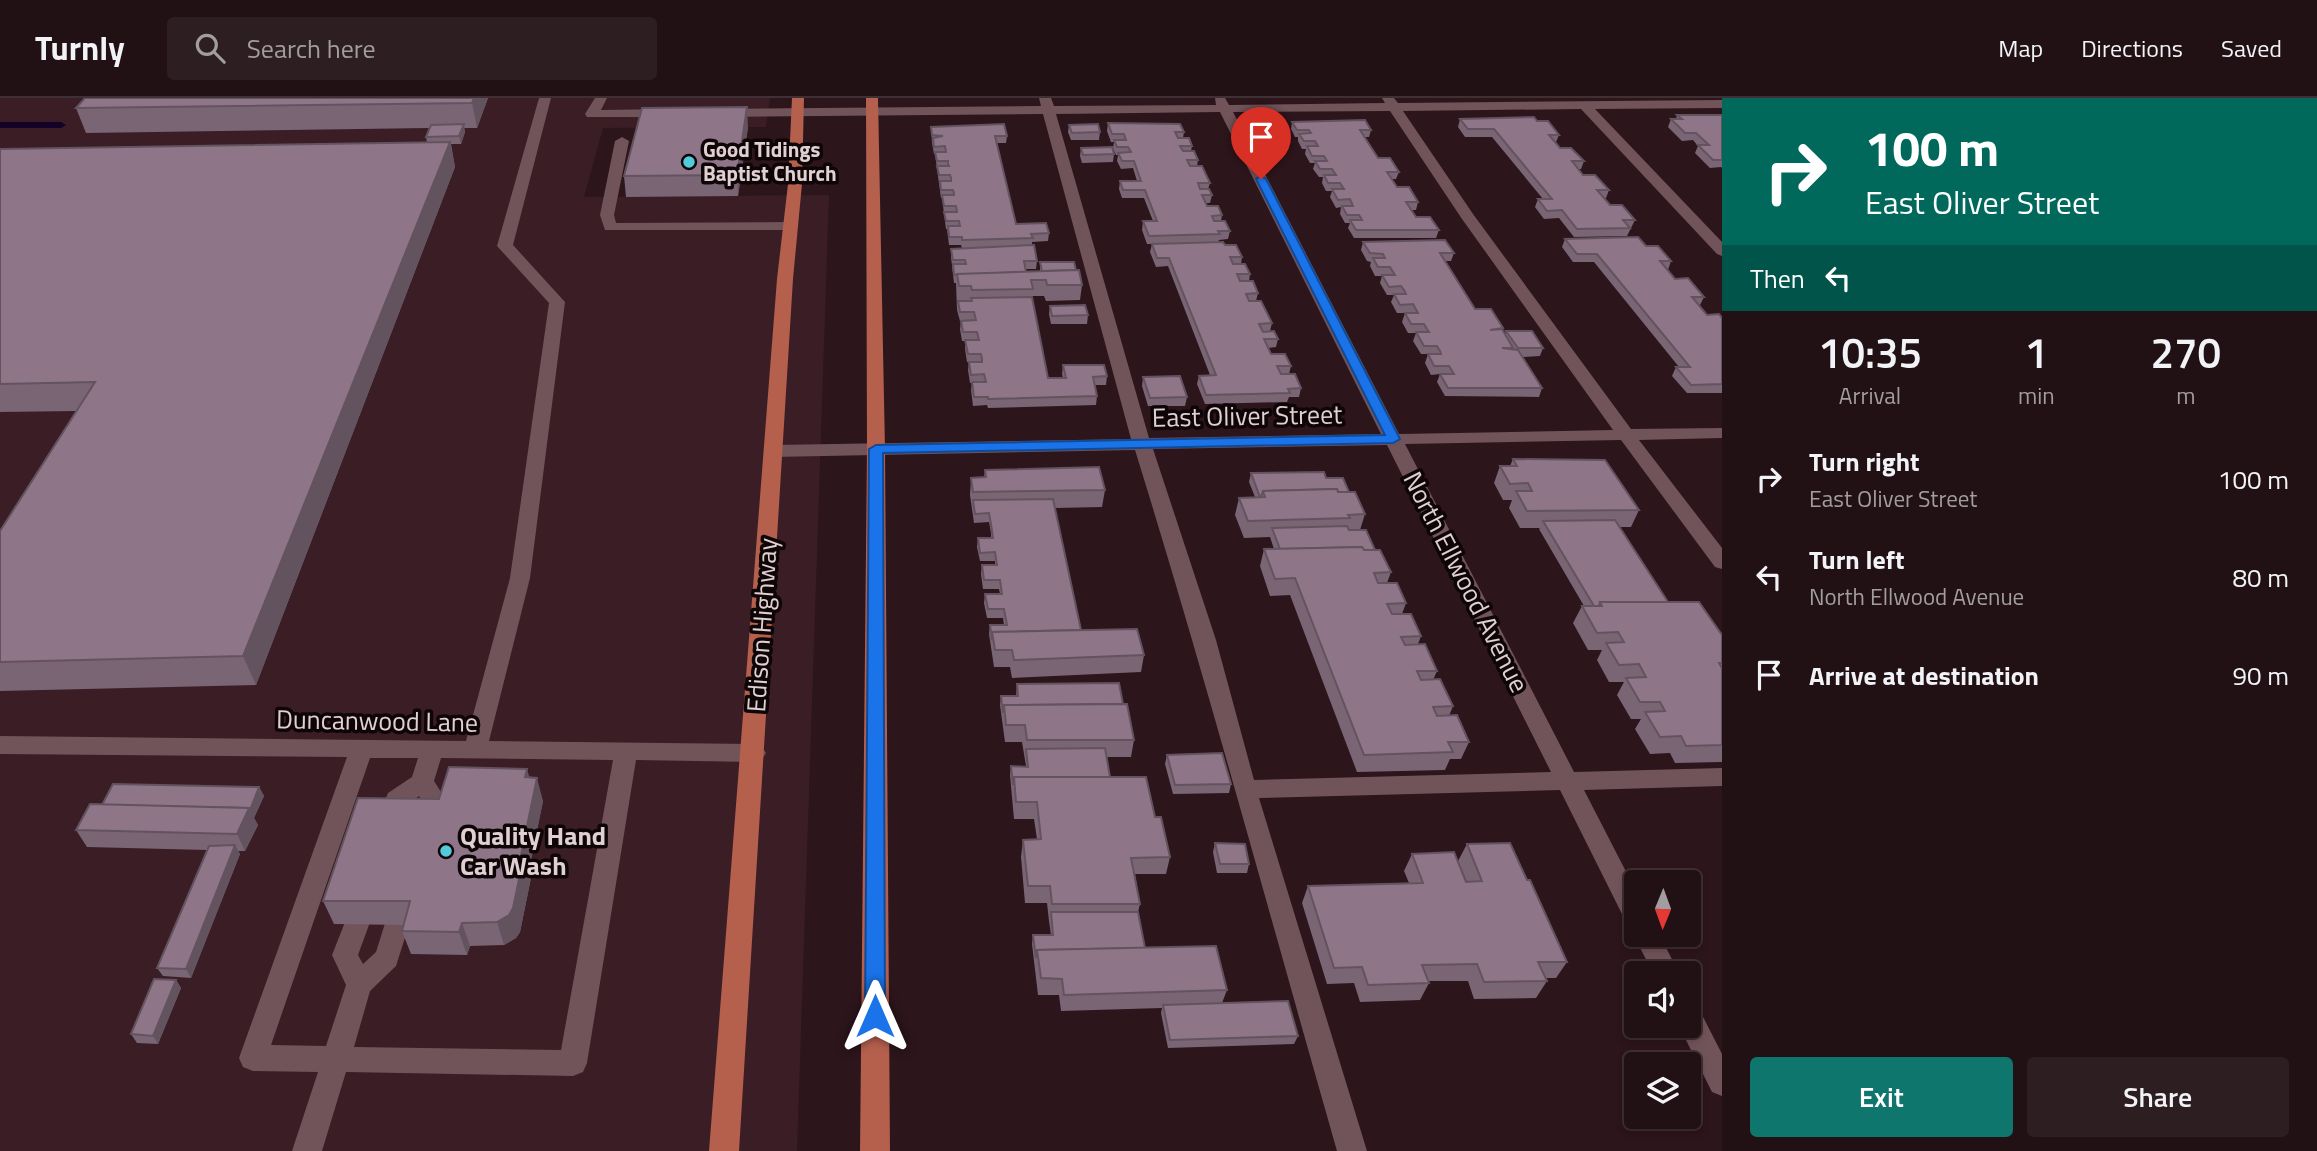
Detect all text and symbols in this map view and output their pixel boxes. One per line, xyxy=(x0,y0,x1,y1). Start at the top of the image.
search box xyxy=(167,17,657,80)
text: Turnly xyxy=(35,23,125,73)
icon: search xyxy=(191,29,229,67)
text: Search here xyxy=(247,29,376,68)
text: Map xyxy=(1998,30,2043,66)
text: Directions xyxy=(2081,30,2183,66)
text: Saved xyxy=(2221,30,2282,66)
pin xyxy=(1231,107,1291,179)
text: 100 m xyxy=(1865,110,1999,185)
icon: arrive xyxy=(1242,118,1280,156)
icon: right xyxy=(1750,126,1841,217)
place label: Good Tidings Baptist Church xyxy=(703,133,837,189)
marker: Good Tidings Baptist Church xyxy=(681,154,697,170)
text: East Oliver Street xyxy=(1865,178,2099,226)
text: Then xyxy=(1750,259,1805,298)
icon: left xyxy=(1819,259,1857,297)
text: 10:35 xyxy=(1818,320,1922,384)
text: 1 xyxy=(2025,320,2048,384)
text: 270 xyxy=(2151,320,2221,384)
text: Arrival xyxy=(1839,378,1901,413)
text: min xyxy=(2018,378,2055,413)
text: m xyxy=(2176,378,2195,413)
street label: East Oliver Street xyxy=(1151,394,1342,437)
text: Turn right xyxy=(1809,442,1920,481)
icon: right xyxy=(1750,460,1788,498)
text: 100 m xyxy=(2218,460,2289,499)
street label: North Ellwood Avenue xyxy=(1394,465,1539,699)
text: East Oliver Street xyxy=(1809,481,1977,516)
street label: Edison Highway xyxy=(736,536,787,713)
text: Turn left xyxy=(1809,540,1904,579)
icon: left xyxy=(1750,558,1788,596)
text: 80 m xyxy=(2232,558,2289,597)
text: North Ellwood Avenue xyxy=(1809,579,2024,614)
icon: arrive xyxy=(1750,656,1788,694)
text: Arrive at destination xyxy=(1809,656,2039,695)
text: 90 m xyxy=(2232,656,2289,695)
street label: Duncanwood Lane xyxy=(276,699,478,742)
place label: Quality Hand Car Wash xyxy=(460,816,606,885)
marker: Quality Hand Car Wash xyxy=(438,843,454,859)
north arrow xyxy=(1624,870,1701,947)
map controls xyxy=(1624,870,1701,1129)
button: sound xyxy=(1624,961,1701,1038)
position arrow xyxy=(838,979,912,1053)
button: layers xyxy=(1624,1052,1701,1129)
button: Exit xyxy=(1750,1057,2013,1137)
button: Share xyxy=(2027,1057,2289,1137)

